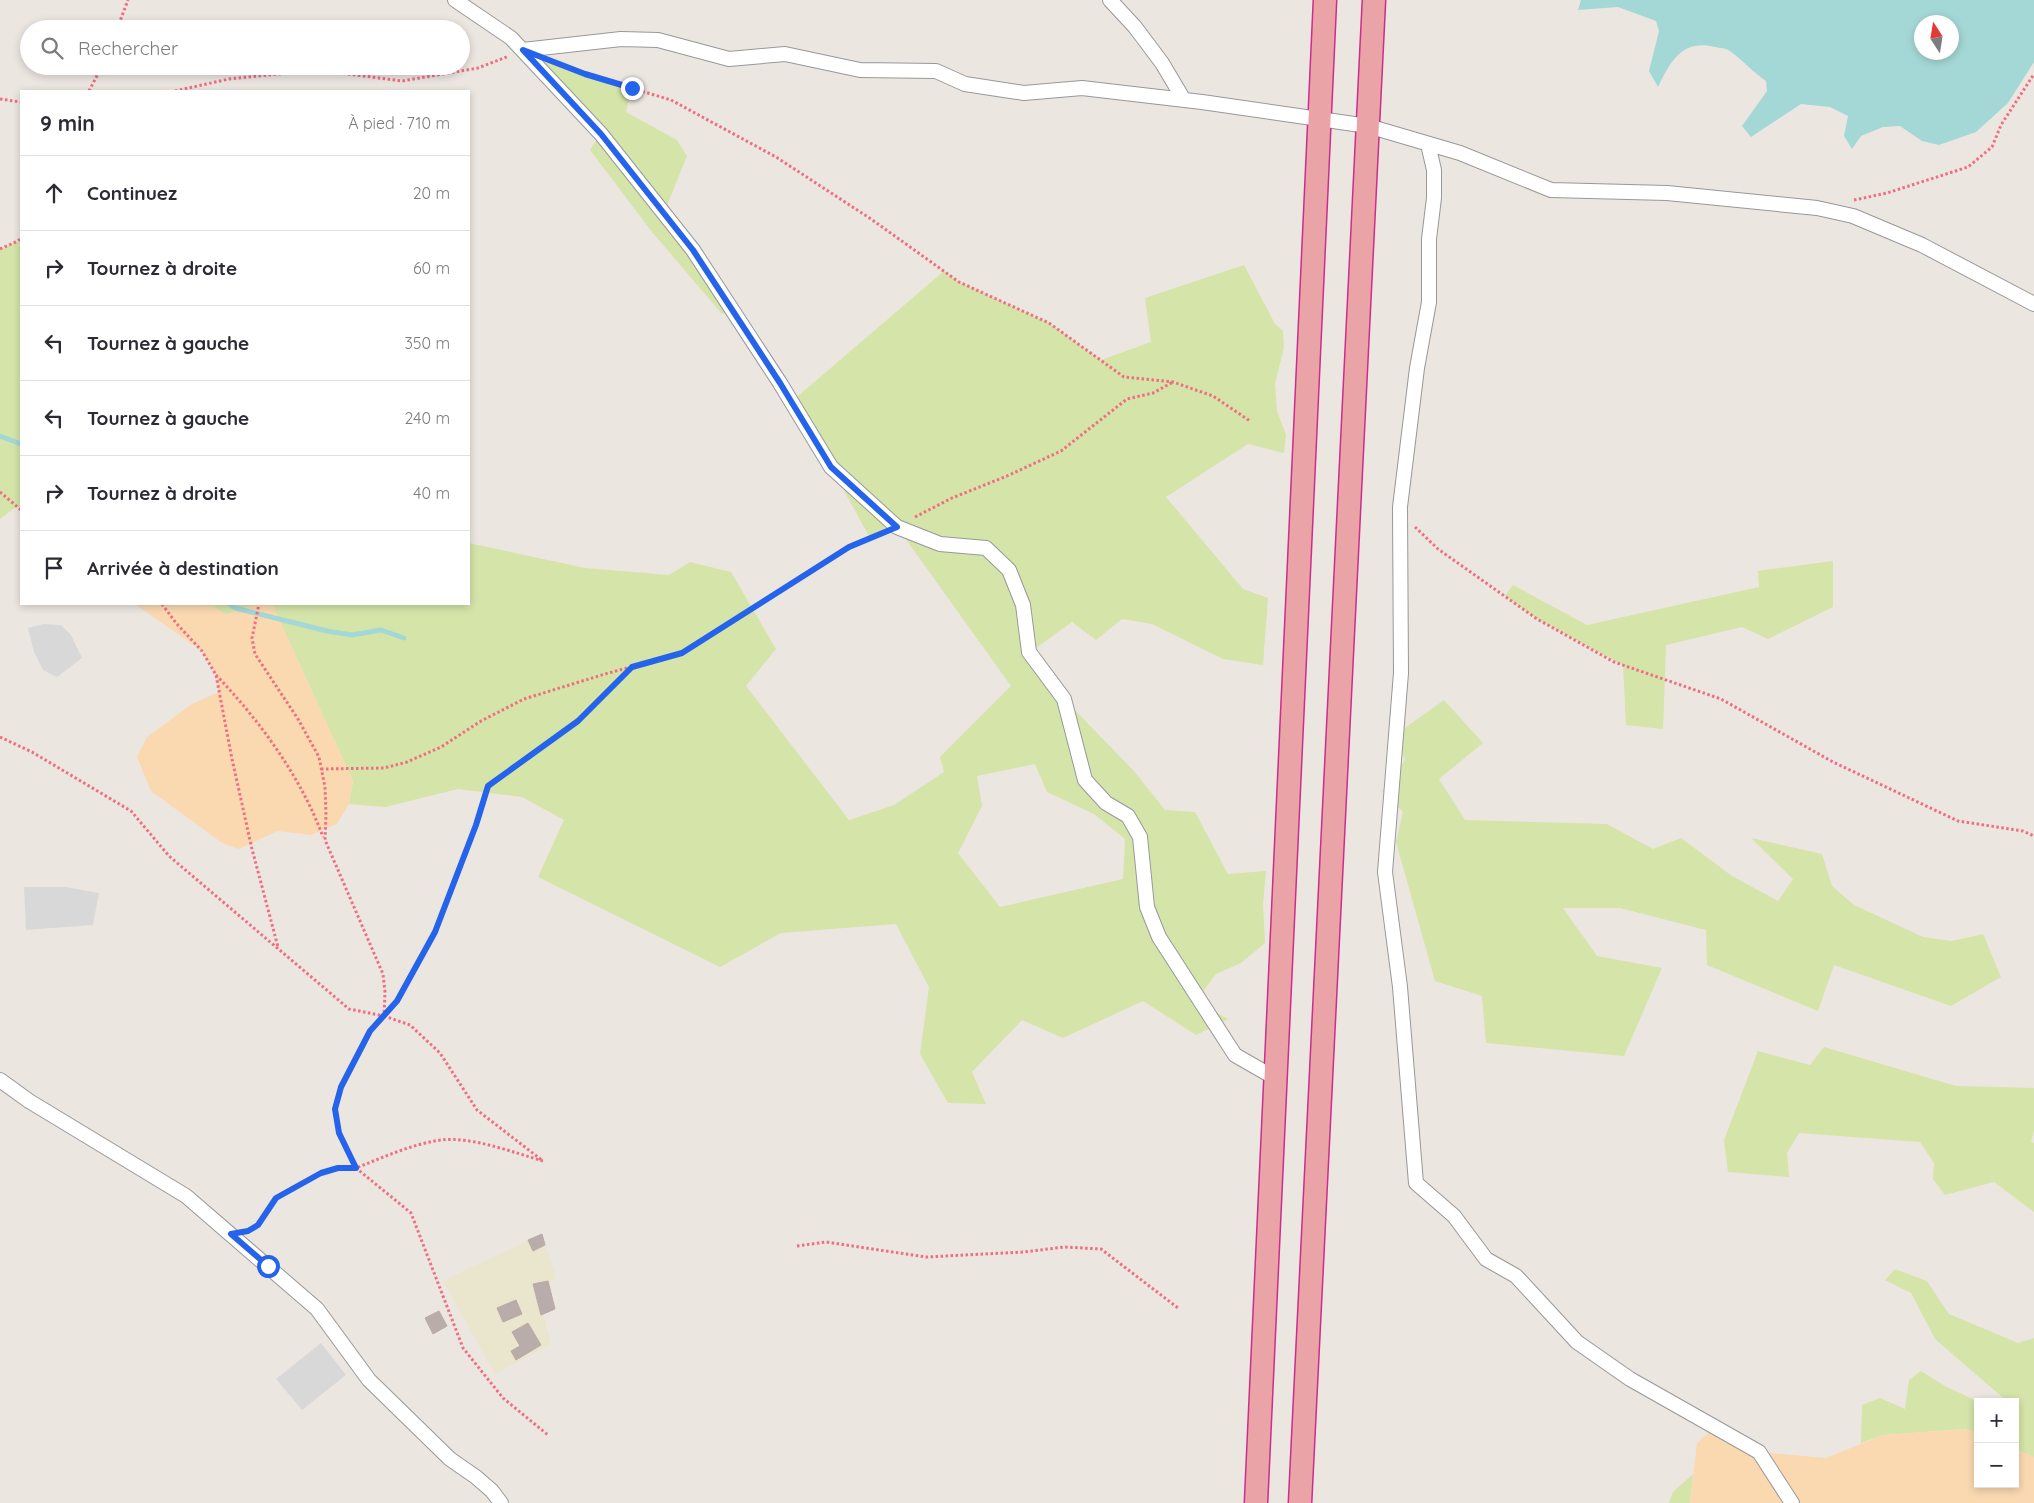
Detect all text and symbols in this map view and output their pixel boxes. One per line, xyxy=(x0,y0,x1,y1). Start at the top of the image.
north arrow xyxy=(1914,15,1959,60)
search box xyxy=(20,20,470,75)
icon: search xyxy=(38,34,66,62)
text: Rechercher xyxy=(78,36,178,60)
route end xyxy=(621,77,644,100)
text: 9 min xyxy=(40,110,95,136)
text: À pied · 710 m xyxy=(348,113,450,133)
icon: ahead xyxy=(40,179,68,207)
text: Continuez xyxy=(87,181,177,205)
text: 20 m xyxy=(413,183,450,203)
icon: right xyxy=(40,254,68,282)
text: Tournez à droite xyxy=(87,256,237,280)
text: 60 m xyxy=(413,258,450,278)
icon: left xyxy=(40,329,68,357)
text: Tournez à gauche xyxy=(87,331,249,355)
text: 350 m xyxy=(404,333,450,353)
icon: left xyxy=(40,404,68,432)
text: Tournez à gauche xyxy=(87,406,249,430)
text: 240 m xyxy=(404,408,450,428)
icon: right xyxy=(40,479,68,507)
text: Tournez à droite xyxy=(87,481,237,505)
text: 40 m xyxy=(413,483,450,503)
icon: arrive xyxy=(40,554,68,582)
text: Arrivée à destination xyxy=(87,556,279,580)
route start xyxy=(257,1255,280,1278)
map controls xyxy=(1974,1398,2019,1488)
button: + xyxy=(1974,1398,2019,1443)
button: − xyxy=(1974,1443,2019,1488)

